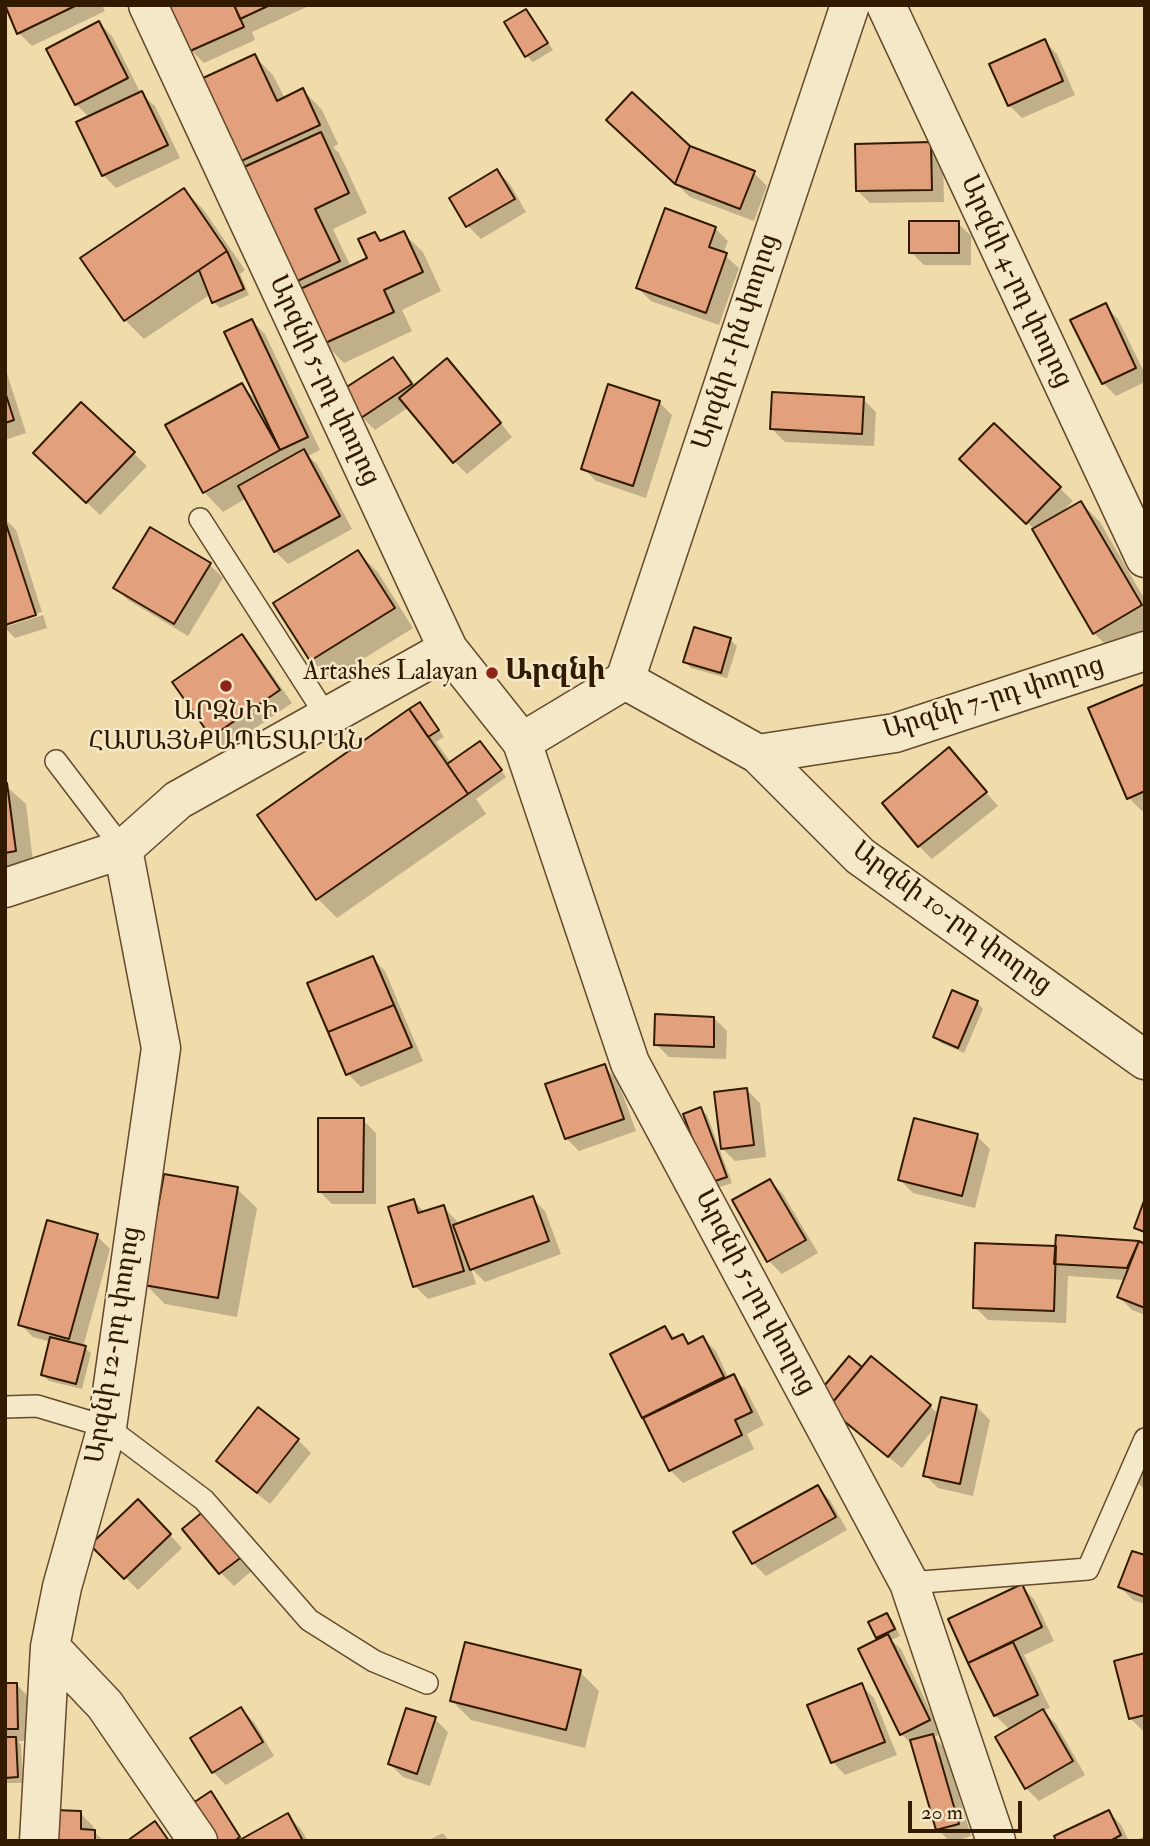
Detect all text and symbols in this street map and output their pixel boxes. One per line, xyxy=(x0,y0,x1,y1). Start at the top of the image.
street label: Արզնի 4-րդ փողոց xyxy=(952,171,1078,393)
street label: Արզնի 1-ին փողոց xyxy=(687,230,787,454)
street label: Արզնի 5-րդ փողոց xyxy=(261,271,385,491)
street label: Արզնի 7-րդ փողոց xyxy=(880,651,1108,747)
district label: Արզնի xyxy=(505,655,605,691)
place label: Artashes Lalayan xyxy=(303,657,478,689)
marker: Artashes Lalayan xyxy=(484,665,500,681)
marker: ԱՐԶՆԻԻ ՀԱՄԱՅՆՔԱՊԵՏԱՐԱՆ xyxy=(218,678,234,694)
place label: ԱՐԶՆԻԻ ՀԱՄԱՅՆՔԱՊԵՏԱՐԱՆ xyxy=(89,697,363,758)
street label: Արզնի 10-րդ փողոց xyxy=(845,836,1057,1002)
street label: Արզնի 5-րդ փողոց xyxy=(687,1185,821,1401)
street label: Արզնի 12-րդ փողոց xyxy=(81,1224,149,1466)
scale bar xyxy=(912,1786,1026,1830)
text: 20 m xyxy=(921,1799,963,1826)

